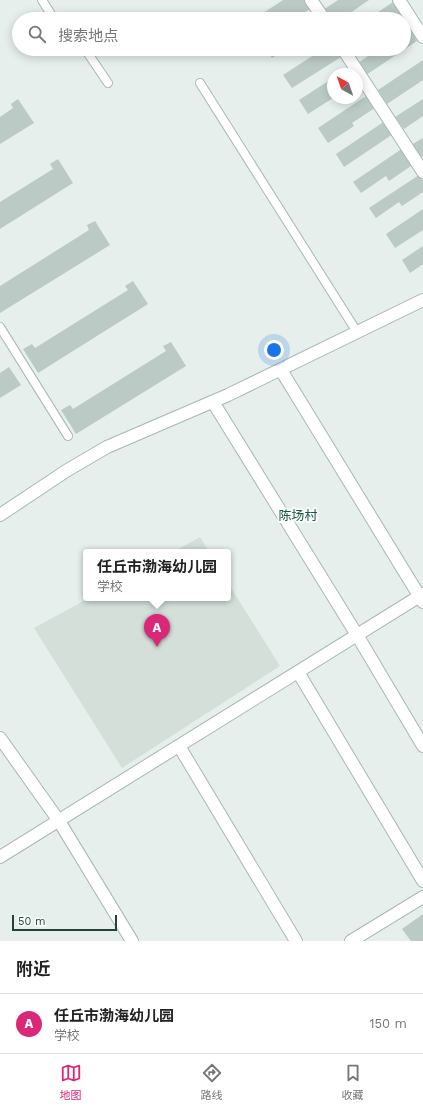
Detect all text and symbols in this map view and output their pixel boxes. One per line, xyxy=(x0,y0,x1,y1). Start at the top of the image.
search box xyxy=(12,12,411,56)
icon: search xyxy=(26,23,48,45)
text: 搜索地点 xyxy=(58,27,118,45)
north arrow xyxy=(327,68,363,104)
your location xyxy=(264,340,284,360)
district label: 陈场村 xyxy=(278,508,318,523)
popup xyxy=(83,549,231,601)
text: 任丘市渤海幼儿园 xyxy=(97,558,217,576)
text: 学校 xyxy=(97,579,123,594)
pin: A xyxy=(144,614,170,647)
scale bar xyxy=(12,913,117,932)
text: 50 m xyxy=(18,915,45,928)
text: 附近 xyxy=(16,959,50,979)
text: 任丘市渤海幼儿园 xyxy=(54,1007,174,1025)
text: A xyxy=(25,1016,33,1031)
text: 150 m xyxy=(369,1016,407,1031)
text: 学校 xyxy=(54,1028,80,1043)
tab: 地图 xyxy=(60,1062,82,1102)
tab: 路线 xyxy=(201,1062,223,1102)
tab: 收藏 xyxy=(342,1062,364,1102)

